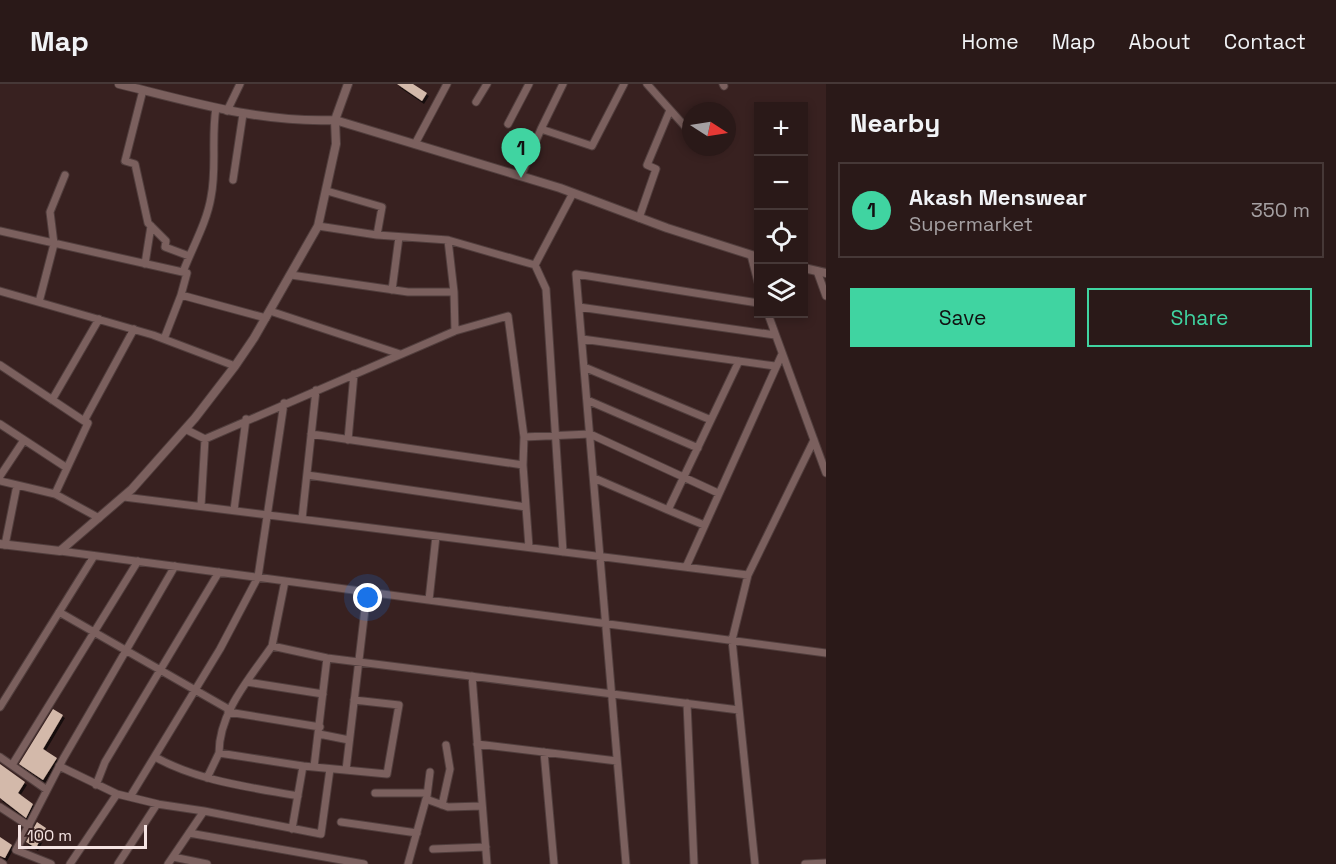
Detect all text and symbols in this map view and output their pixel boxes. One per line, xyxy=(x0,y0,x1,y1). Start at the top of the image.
text: Map xyxy=(30,23,89,59)
text: Home xyxy=(961,28,1019,55)
text: Map xyxy=(1052,28,1096,55)
text: About xyxy=(1129,28,1191,55)
text: Contact xyxy=(1224,28,1306,55)
north arrow xyxy=(682,102,736,156)
map controls xyxy=(754,102,808,318)
button: + xyxy=(754,102,808,156)
text: Nearby xyxy=(850,106,940,140)
pin: 1 xyxy=(502,128,540,178)
button: − xyxy=(754,156,808,210)
text: Akash Menswear xyxy=(909,183,1087,211)
text: 1 xyxy=(867,197,876,223)
text: 350 m xyxy=(1251,197,1310,223)
button: locate xyxy=(754,210,808,264)
text: Supermarket xyxy=(909,211,1033,237)
button: layers xyxy=(754,264,808,318)
button: Save xyxy=(850,288,1075,347)
button: Share xyxy=(1087,288,1312,347)
your location xyxy=(353,583,382,612)
scale bar xyxy=(18,822,147,850)
text: 100 m xyxy=(27,825,72,846)

